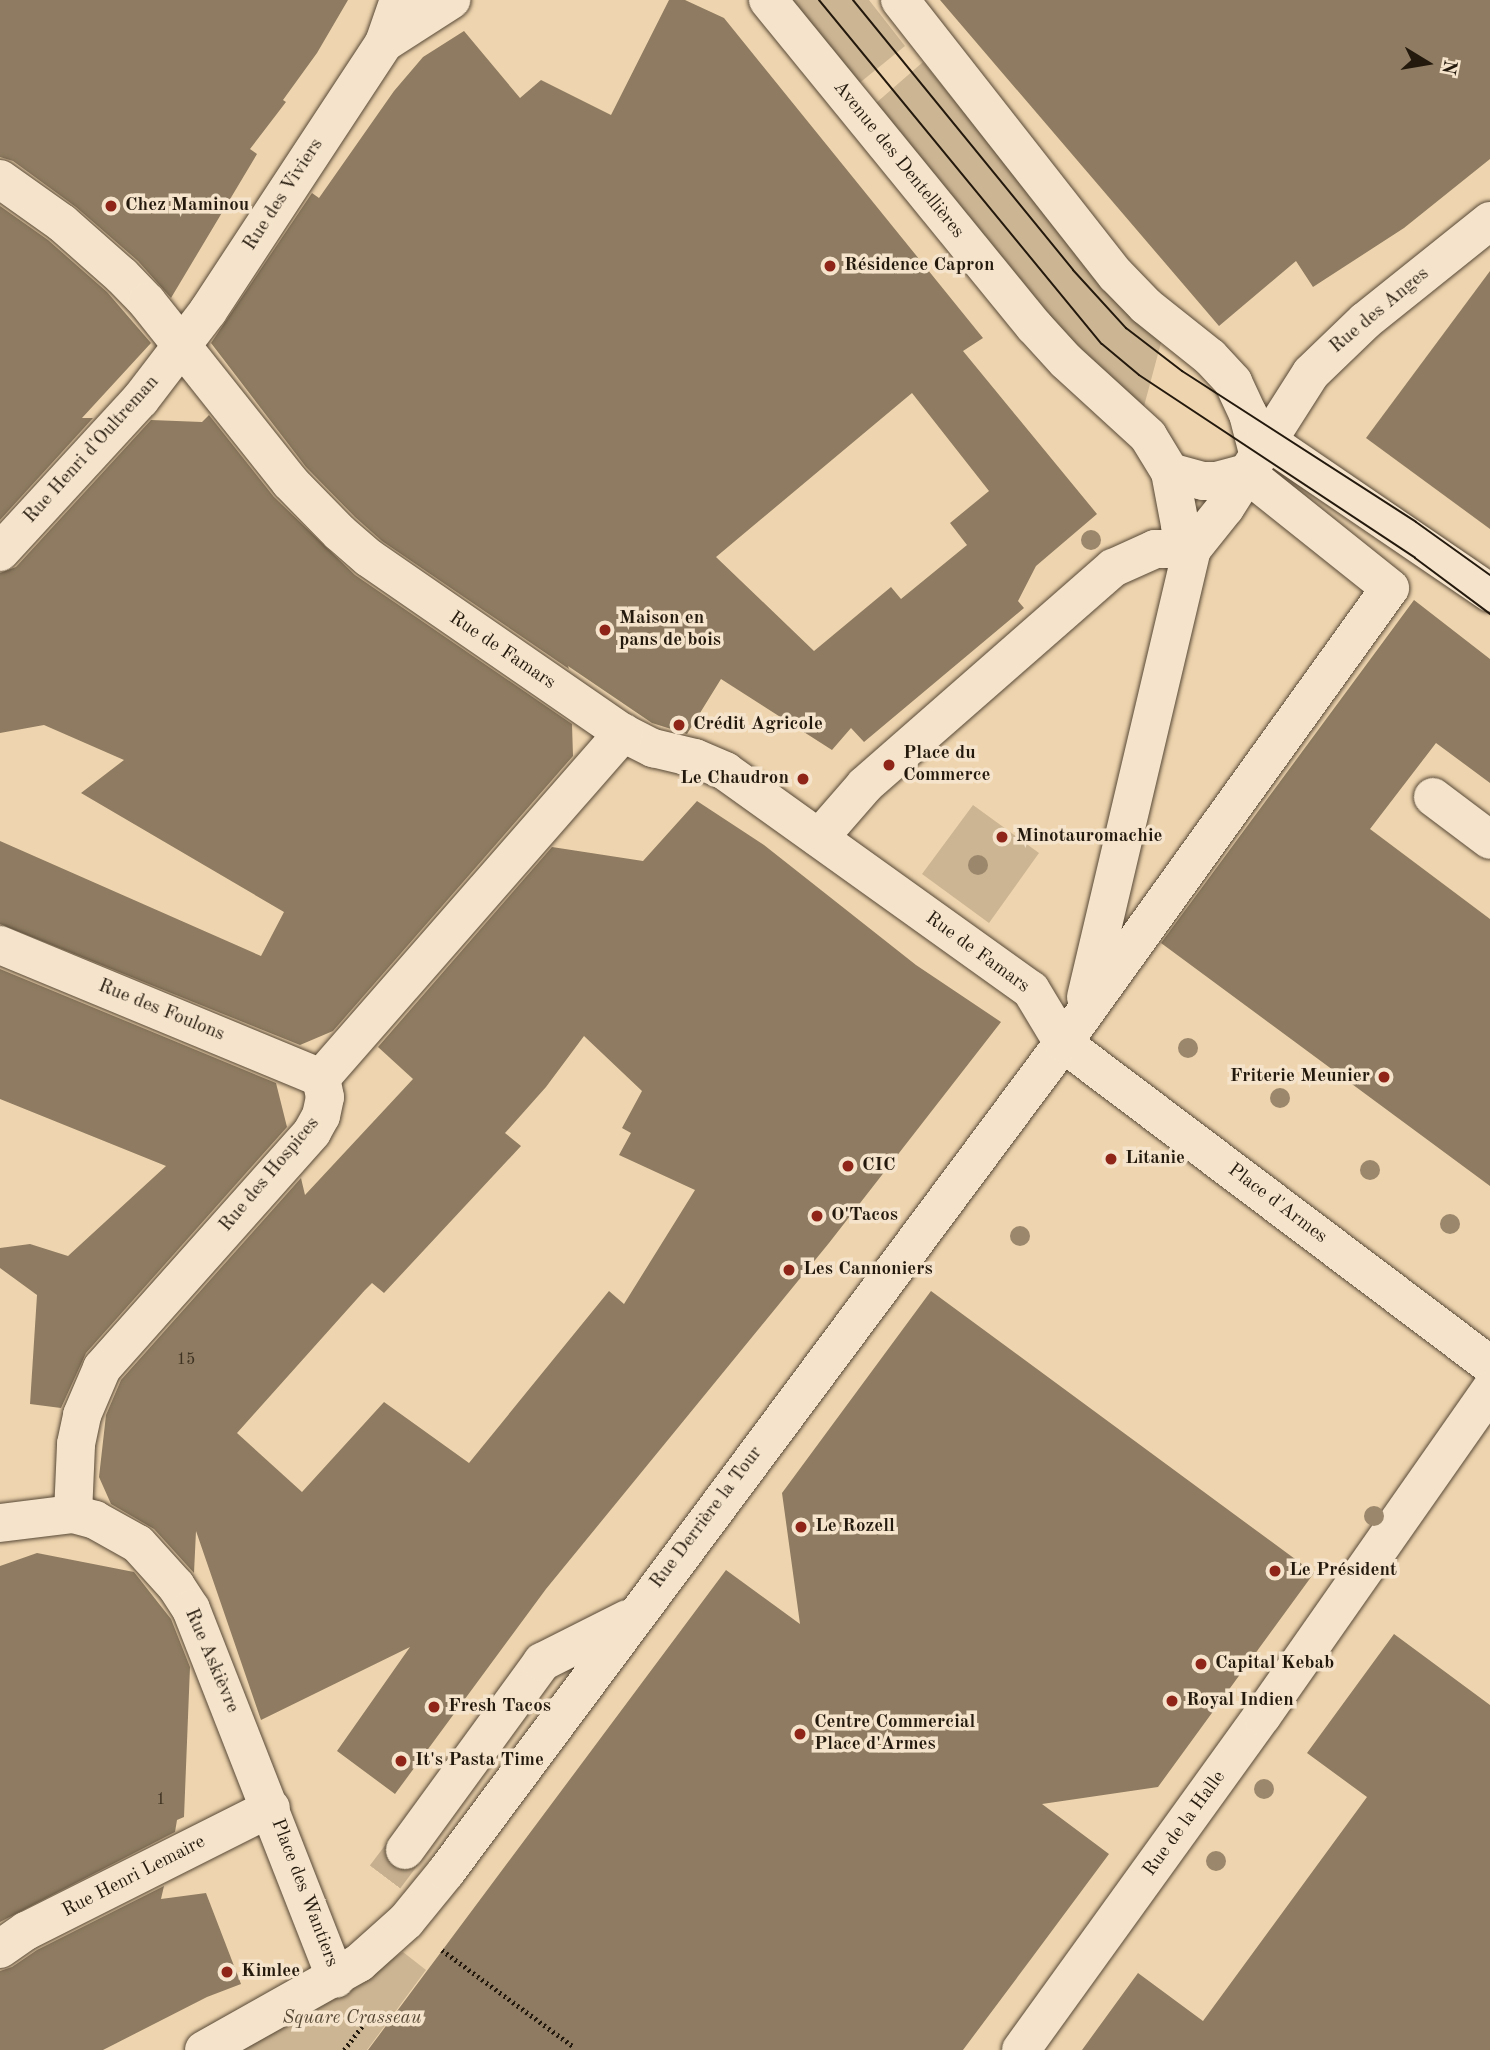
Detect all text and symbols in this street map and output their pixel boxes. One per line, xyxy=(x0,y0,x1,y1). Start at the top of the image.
north arrow xyxy=(1392,28,1462,98)
text: N xyxy=(1437,58,1459,76)
street label: Avenue des Dentellières xyxy=(827,77,969,243)
street label: Rue des Viviers xyxy=(239,135,329,255)
place label: Chez Maminou xyxy=(125,195,249,217)
marker: Chez Maminou xyxy=(103,198,119,214)
place label: Résidence Capron xyxy=(844,255,994,277)
marker: Résidence Capron xyxy=(822,258,838,274)
street label: Rue des Anges xyxy=(1326,263,1434,359)
street label: Rue Henri d'Oultreman xyxy=(20,371,164,529)
street label: Rue de Famars xyxy=(445,607,559,695)
place label: Maison en pans de bois xyxy=(619,608,721,652)
marker: Maison en pans de bois xyxy=(597,622,613,638)
place label: Crédit Agricole xyxy=(693,714,823,736)
marker: Crédit Agricole xyxy=(671,717,687,733)
place label: Place du Commerce xyxy=(903,743,991,787)
marker: Place du Commerce xyxy=(881,757,897,773)
place label: Le Chaudron xyxy=(680,768,789,790)
marker: Le Chaudron xyxy=(795,771,811,787)
place label: Minotauromachie xyxy=(1016,826,1162,848)
marker: Minotauromachie xyxy=(994,829,1010,845)
street label: Rue de Famars xyxy=(920,908,1034,998)
street label: Rue des Foulons xyxy=(95,975,227,1047)
place label: Friterie Meunier xyxy=(1230,1066,1370,1088)
marker: Friterie Meunier xyxy=(1376,1069,1392,1085)
street label: Rue des Hospices xyxy=(215,1113,325,1237)
place label: Litanie xyxy=(1125,1148,1185,1170)
marker: Litanie xyxy=(1103,1151,1119,1167)
place label: CIC xyxy=(862,1155,895,1177)
marker: CIC xyxy=(840,1158,856,1174)
street label: Place d'Armes xyxy=(1223,1159,1331,1249)
place label: O'Tacos xyxy=(831,1205,898,1227)
marker: O'Tacos xyxy=(809,1208,825,1224)
place label: Les Cannoniers xyxy=(803,1259,933,1281)
marker: Les Cannoniers xyxy=(781,1262,797,1278)
house number: 15 xyxy=(177,1350,195,1370)
street label: Rue Derrière la Tour xyxy=(646,1442,768,1594)
place label: Le Rozell xyxy=(815,1516,895,1538)
marker: Le Rozell xyxy=(793,1519,809,1535)
place label: Le Président xyxy=(1289,1560,1397,1582)
marker: Le Président xyxy=(1267,1563,1283,1579)
street label: Rue Askièvre xyxy=(179,1605,243,1717)
place label: Capital Kebab xyxy=(1215,1653,1334,1675)
marker: Capital Kebab xyxy=(1193,1656,1209,1672)
place label: Royal Indien xyxy=(1186,1690,1294,1712)
marker: Royal Indien xyxy=(1164,1693,1180,1709)
place label: Fresh Tacos xyxy=(448,1696,551,1718)
marker: Fresh Tacos xyxy=(426,1699,442,1715)
place label: Centre Commercial Place d'Armes xyxy=(814,1712,975,1756)
marker: Centre Commercial Place d'Armes xyxy=(792,1726,808,1742)
place label: It's Pasta Time xyxy=(415,1750,544,1772)
marker: It's Pasta Time xyxy=(393,1753,409,1769)
street label: Rue de la Halle xyxy=(1139,1767,1231,1881)
house number: 1 xyxy=(156,1790,166,1810)
street label: Place des Wantiers xyxy=(265,1816,343,1970)
street label: Rue Henri Lemaire xyxy=(59,1831,209,1923)
place label: Kimlee xyxy=(241,1961,300,1983)
marker: Kimlee xyxy=(219,1964,235,1980)
park label: Square Crasseau xyxy=(282,2008,422,2030)

